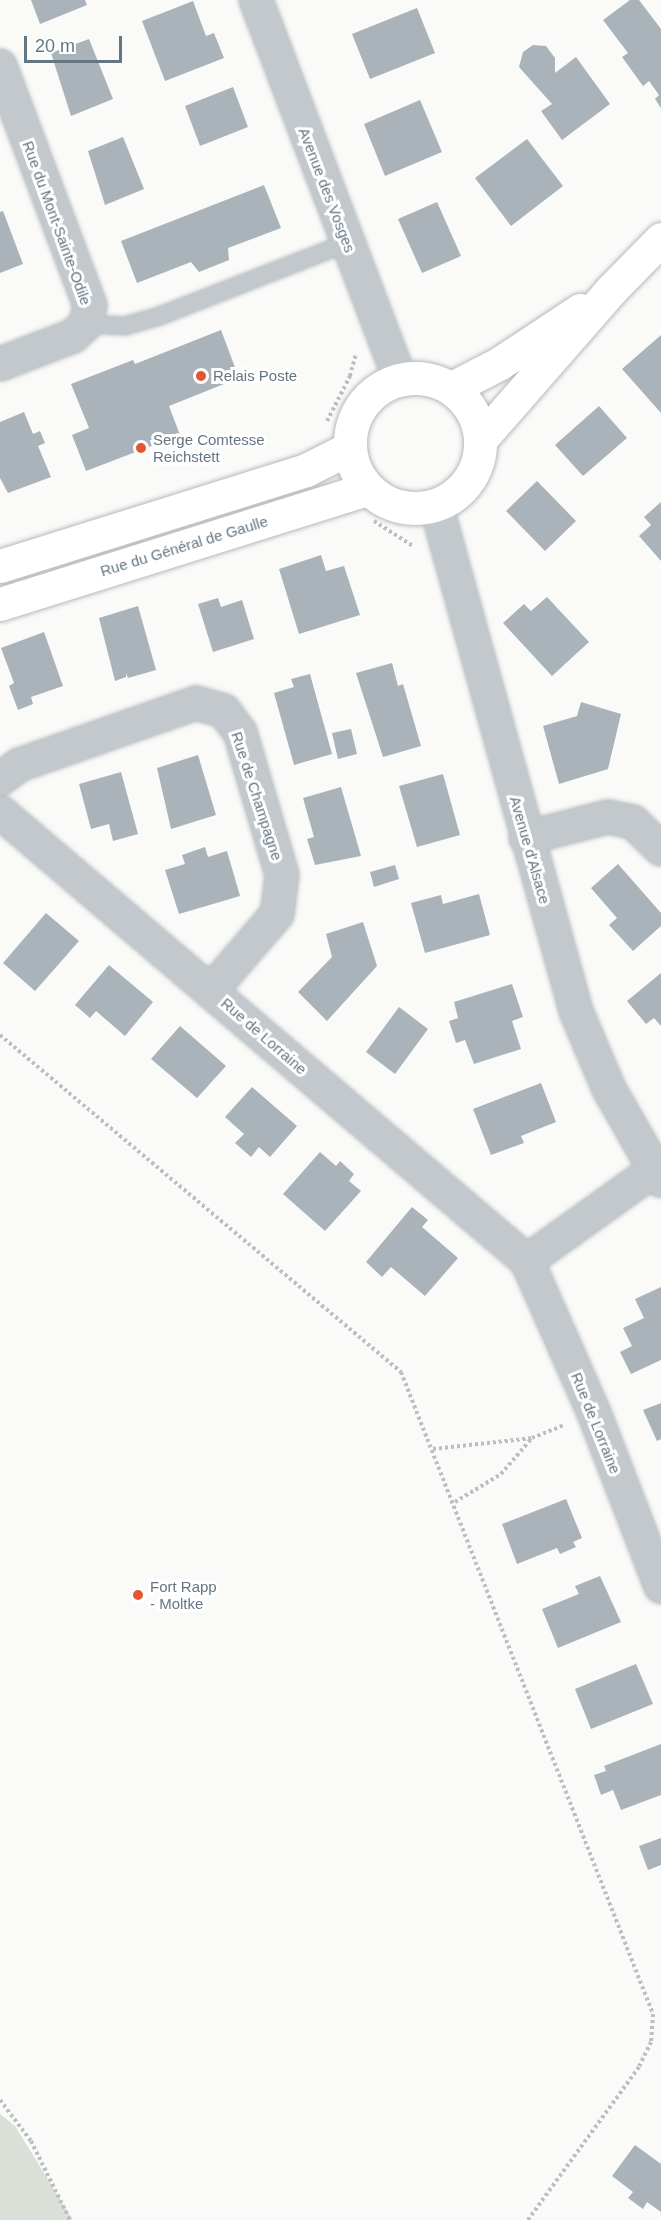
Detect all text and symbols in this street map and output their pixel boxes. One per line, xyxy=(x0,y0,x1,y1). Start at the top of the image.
scale bar xyxy=(27,24,124,62)
text: 20 m xyxy=(35,36,75,56)
street label: Avenue des Vosges xyxy=(295,125,359,255)
street label: Rue du Mont-Sainte-Odile xyxy=(19,138,95,308)
place label: Relais Poste xyxy=(213,367,297,385)
marker: Relais Poste xyxy=(194,369,208,383)
place label: Serge Comtesse Reichstett xyxy=(153,430,265,465)
marker: Serge Comtesse Reichstett xyxy=(134,441,148,455)
street label: Rue du Général de Gaulle xyxy=(98,512,270,580)
street label: Rue de Champagne xyxy=(228,729,286,863)
street label: Avenue d'Alsace xyxy=(506,794,554,906)
street label: Rue de Lorraine xyxy=(218,994,310,1078)
street label: Rue de Lorraine xyxy=(568,1370,624,1476)
place label: Fort Rapp - Moltke xyxy=(150,1577,217,1612)
marker: Fort Rapp - Moltke xyxy=(131,1588,145,1602)

